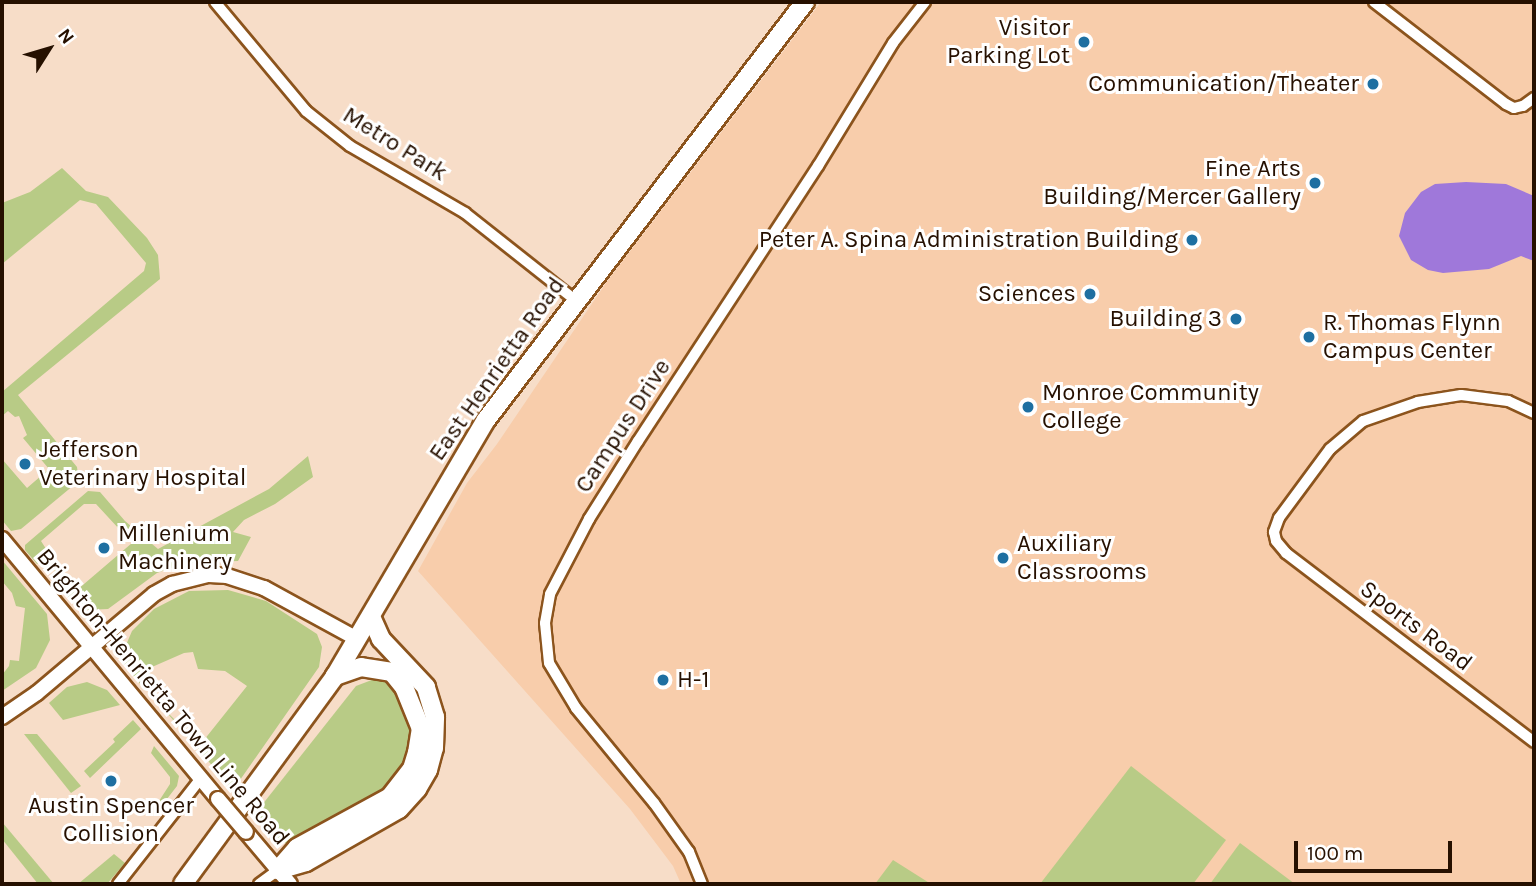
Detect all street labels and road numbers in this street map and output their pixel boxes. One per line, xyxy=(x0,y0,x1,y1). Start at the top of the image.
street label: Metro Park xyxy=(337,101,453,187)
street label: East Henrietta Road xyxy=(423,272,571,466)
street label: Campus Drive xyxy=(569,354,677,498)
street label: Brighton-Henrietta Town Line Road xyxy=(30,543,296,851)
street label: Sports Road xyxy=(1354,575,1478,677)

